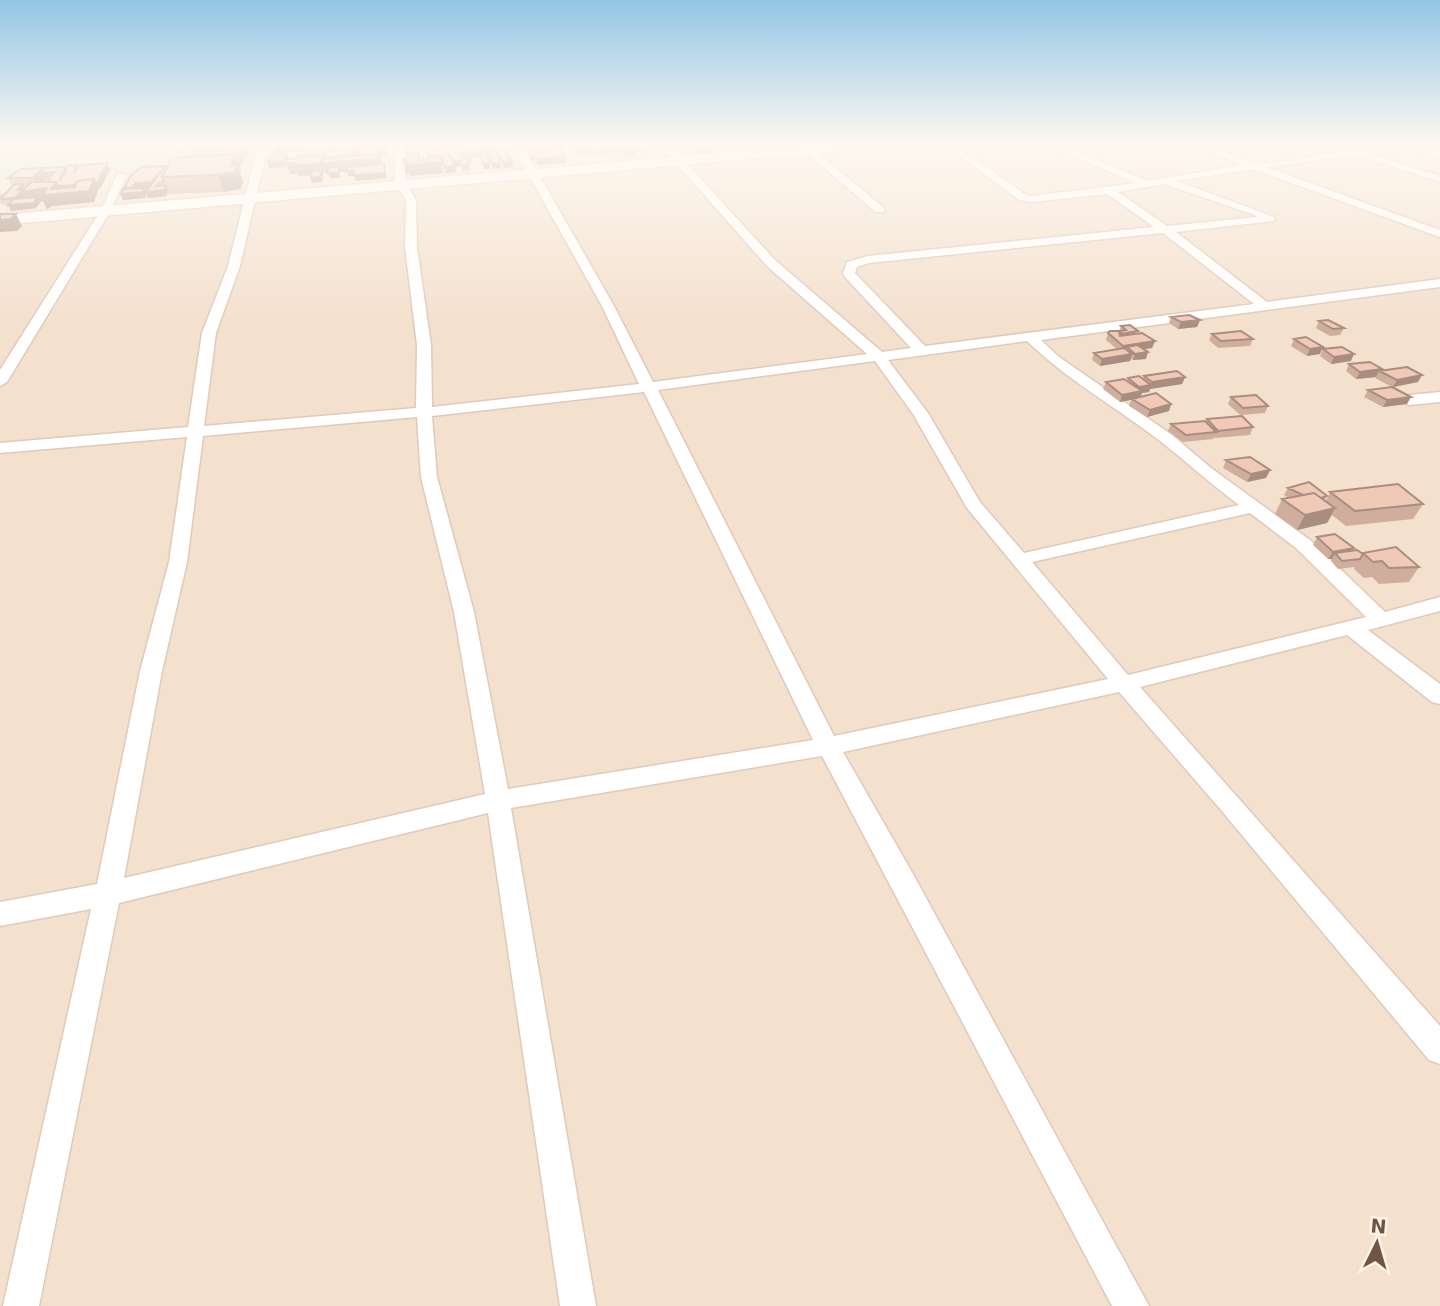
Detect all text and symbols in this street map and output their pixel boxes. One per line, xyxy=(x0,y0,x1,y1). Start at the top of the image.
north arrow xyxy=(1342,1208,1412,1278)
text: N xyxy=(1370,1214,1387,1238)

